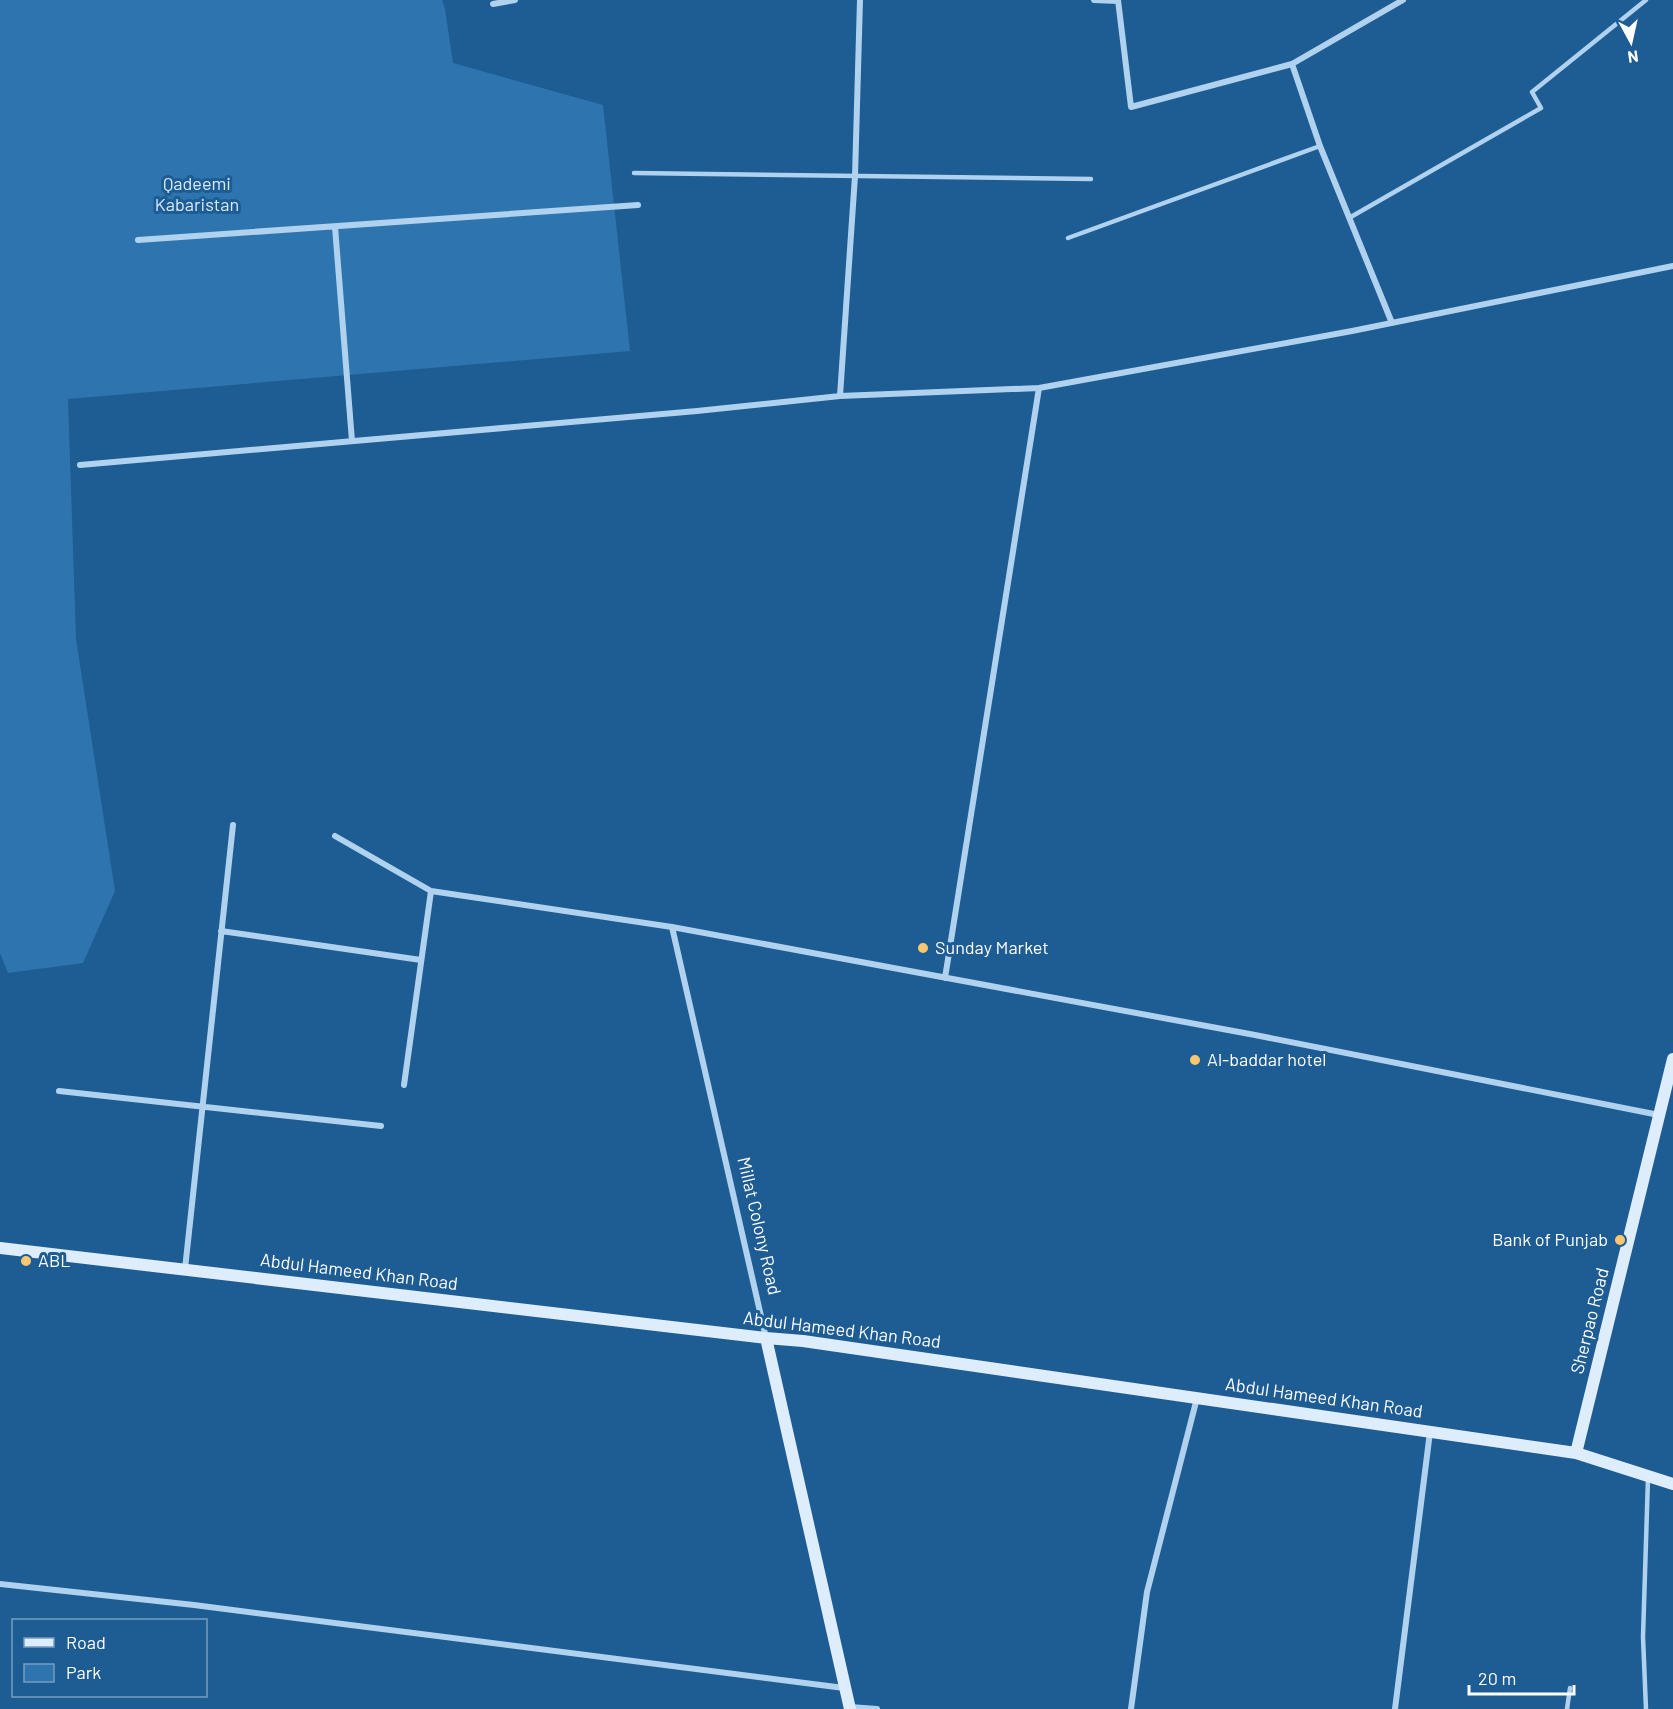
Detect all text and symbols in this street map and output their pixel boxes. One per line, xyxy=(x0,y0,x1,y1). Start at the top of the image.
north arrow xyxy=(1601,12,1661,72)
text: N xyxy=(1627,47,1640,67)
park label: Qadeemi Kabaristan xyxy=(155,172,239,215)
place label: Sunday Market xyxy=(935,936,1049,958)
marker: Sunday Market xyxy=(916,941,930,955)
place label: Al-baddar hotel xyxy=(1207,1048,1326,1070)
marker: Al-baddar hotel xyxy=(1188,1053,1202,1067)
street label: Millat Colony Road xyxy=(733,1155,787,1297)
place label: Bank of Punjab xyxy=(1492,1228,1608,1250)
marker: Bank of Punjab xyxy=(1613,1233,1627,1247)
street label: Abdul Hameed Khan Road xyxy=(259,1248,459,1294)
place label: ABL xyxy=(38,1249,70,1271)
marker: ABL xyxy=(19,1254,33,1268)
street label: Sherpao Road xyxy=(1565,1265,1613,1376)
street label: Abdul Hameed Khan Road xyxy=(742,1306,942,1352)
street label: Abdul Hameed Khan Road xyxy=(1224,1372,1424,1422)
legend xyxy=(12,1619,207,1697)
text: Road xyxy=(66,1631,106,1653)
scale bar xyxy=(1469,1658,1574,1696)
text: Park xyxy=(66,1661,101,1683)
text: 20 m xyxy=(1478,1667,1516,1689)

